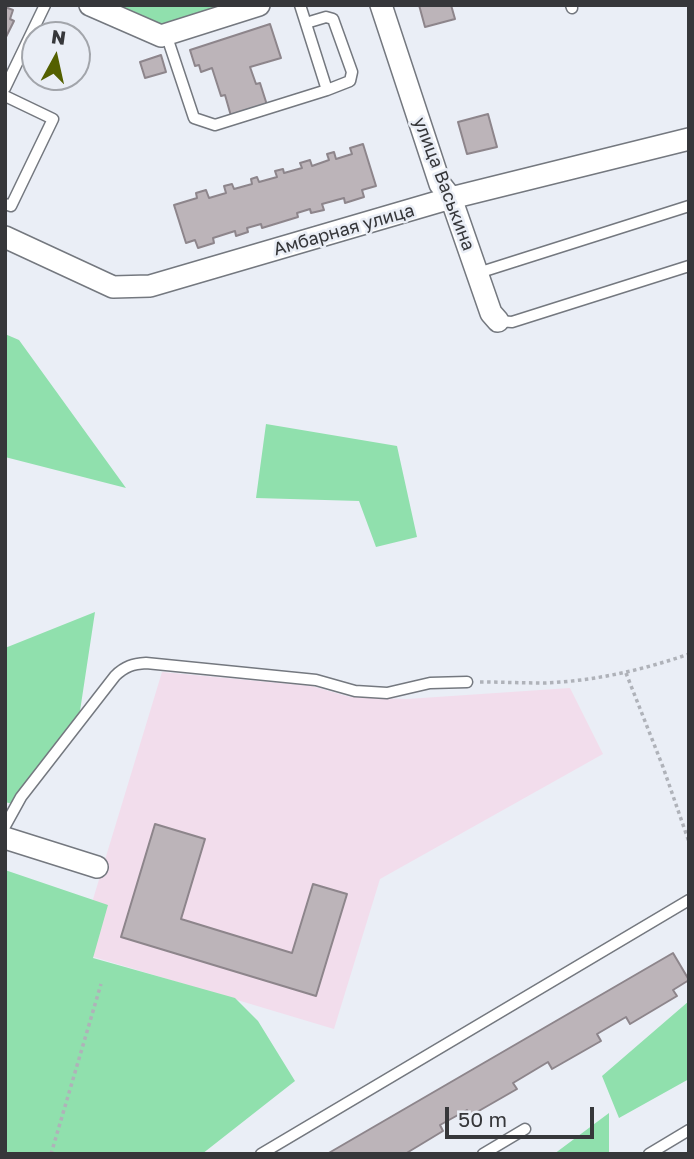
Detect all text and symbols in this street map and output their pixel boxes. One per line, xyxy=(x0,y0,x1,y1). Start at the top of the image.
north arrow xyxy=(21,21,91,91)
text: N xyxy=(50,24,67,49)
street label: улица Васькина xyxy=(409,114,479,254)
street label: Амбарная улица xyxy=(271,200,417,260)
scale bar xyxy=(449,1092,598,1136)
text: 50 m xyxy=(458,1106,507,1132)

